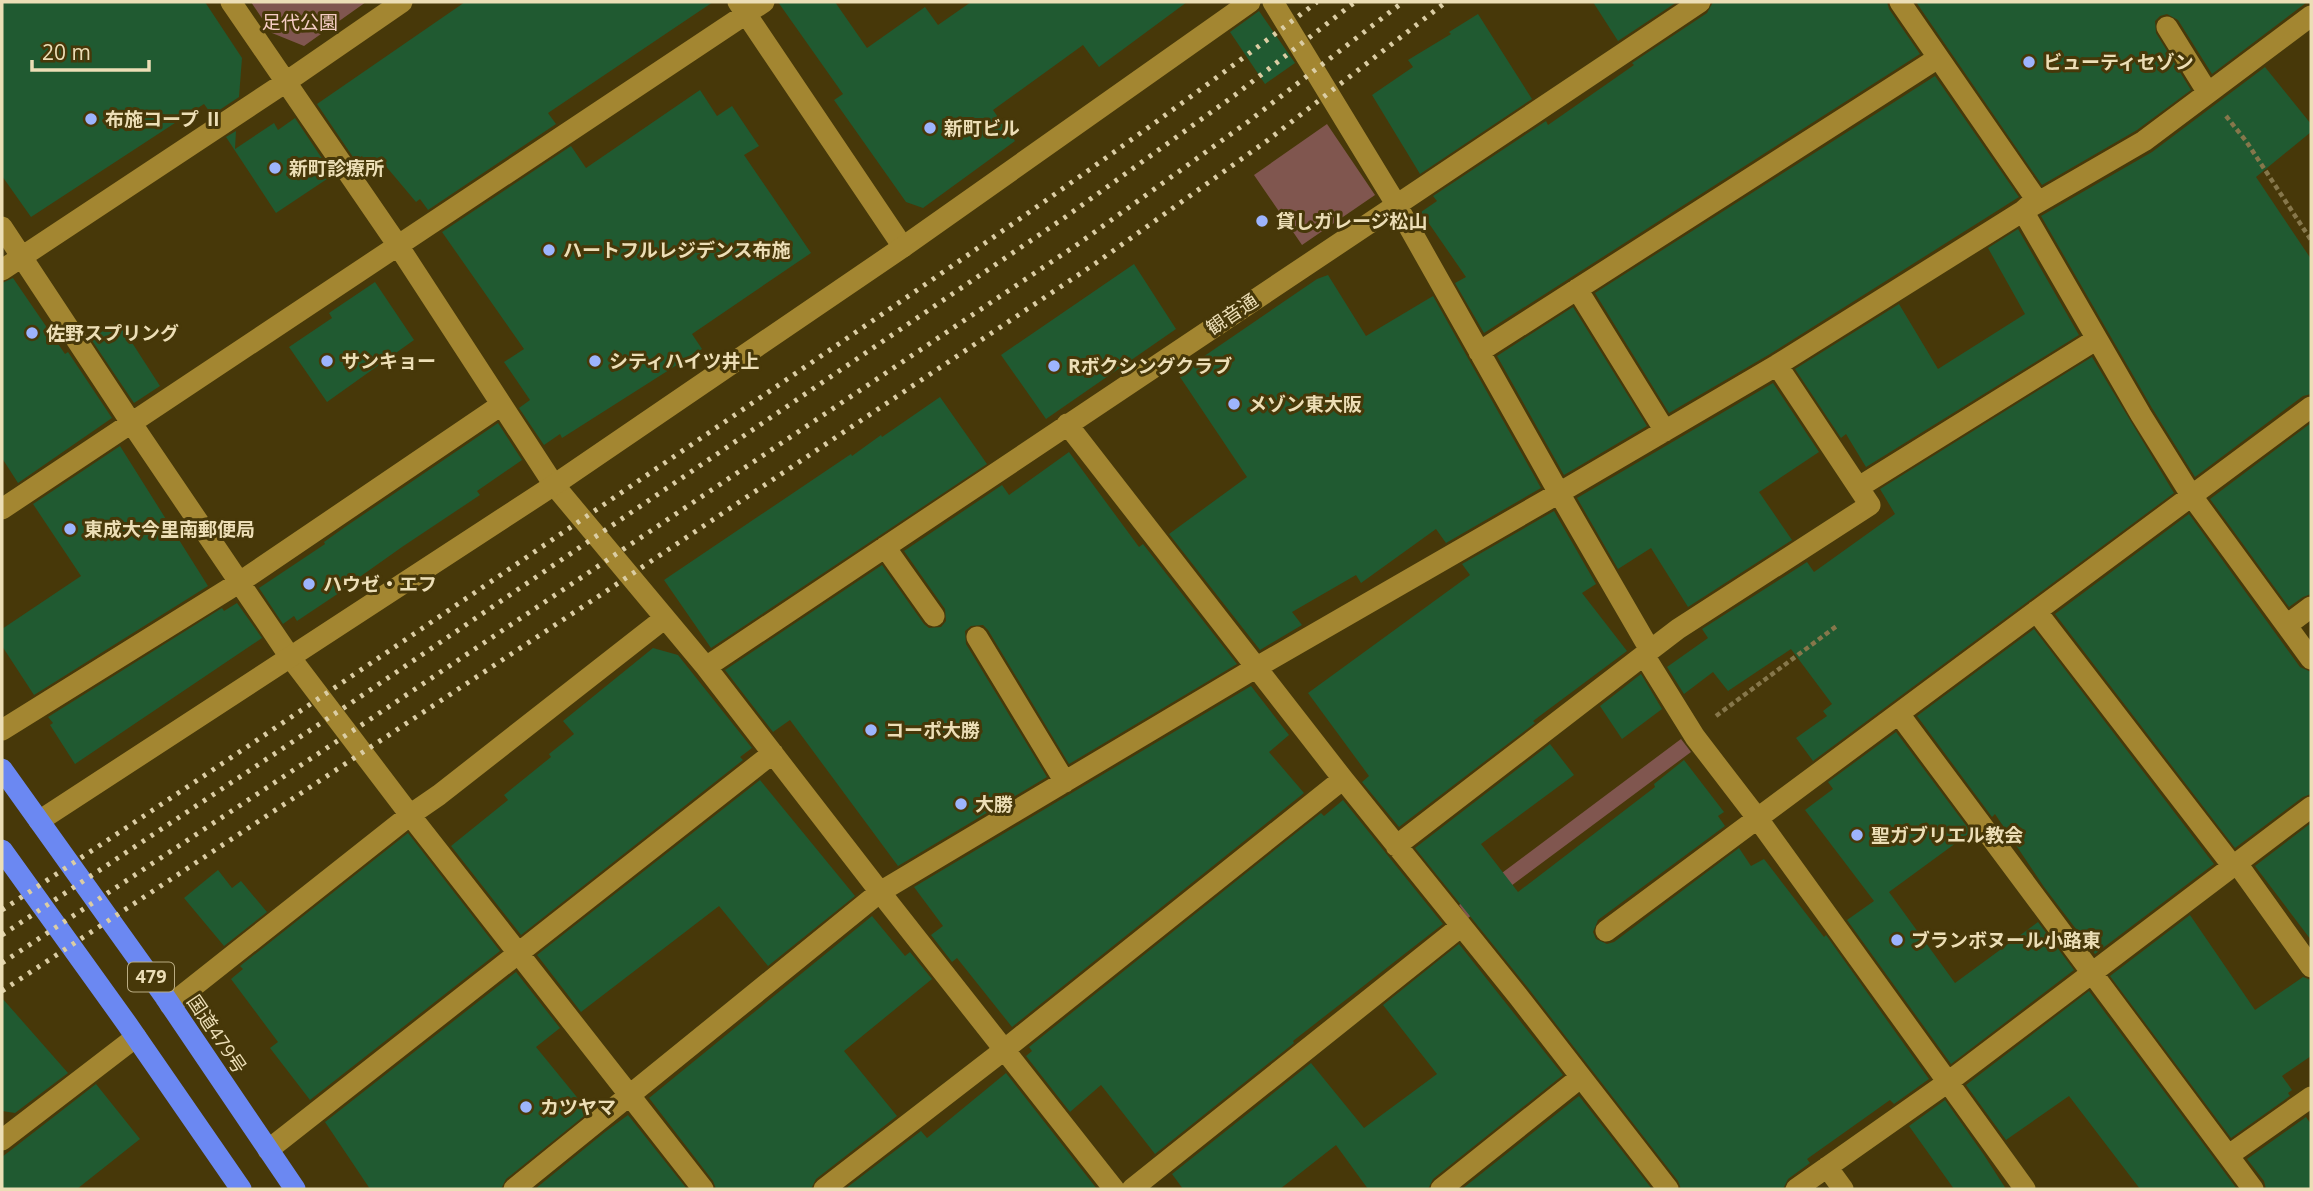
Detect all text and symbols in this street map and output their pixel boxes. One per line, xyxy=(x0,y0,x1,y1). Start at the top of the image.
park label: 足代公園 xyxy=(262,9,338,35)
scale bar xyxy=(32,28,149,72)
text: 20 m xyxy=(42,38,91,66)
place label: ビューティセゾン xyxy=(2043,49,2194,75)
marker: ビューティセゾン xyxy=(2021,54,2037,70)
place label: 布施コープ Ⅱ xyxy=(105,106,223,132)
marker: 布施コープ Ⅱ xyxy=(83,111,99,127)
place label: 新町ビル xyxy=(944,115,1020,141)
marker: 新町ビル xyxy=(922,120,938,136)
place label: 新町診療所 xyxy=(289,155,384,181)
marker: 新町診療所 xyxy=(267,160,283,176)
place label: 貸しガレージ松山 xyxy=(1276,208,1428,234)
marker: 貸しガレージ松山 xyxy=(1254,213,1270,229)
place label: ハートフルレジデンス布施 xyxy=(563,237,791,263)
marker: ハートフルレジデンス布施 xyxy=(541,242,557,258)
street label: 観音通 xyxy=(1201,287,1263,341)
place label: 佐野スプリング xyxy=(46,320,179,346)
marker: 佐野スプリング xyxy=(24,325,40,341)
place label: サンキョー xyxy=(341,348,436,374)
place label: シティハイツ井上 xyxy=(609,348,759,374)
marker: サンキョー xyxy=(319,353,335,369)
marker: シティハイツ井上 xyxy=(587,353,603,369)
place label: Rボクシングクラブ xyxy=(1068,353,1232,379)
marker: Rボクシングクラブ xyxy=(1046,358,1062,374)
place label: メゾン東大阪 xyxy=(1248,391,1362,417)
marker: メゾン東大阪 xyxy=(1226,396,1242,412)
place label: 東成大今里南郵便局 xyxy=(84,516,255,542)
marker: 東成大今里南郵便局 xyxy=(62,521,78,537)
place label: ハウゼ・エフ xyxy=(323,571,437,597)
marker: ハウゼ・エフ xyxy=(301,576,317,592)
place label: コーポ大勝 xyxy=(885,717,980,743)
marker: コーポ大勝 xyxy=(863,722,879,738)
place label: 大勝 xyxy=(975,791,1013,817)
marker: 大勝 xyxy=(953,796,969,812)
place label: 聖ガブリエル教会 xyxy=(1871,822,2023,848)
marker: 聖ガブリエル教会 xyxy=(1849,827,1865,843)
place label: ブランボヌール小路東 xyxy=(1911,927,2101,953)
marker: ブランボヌール小路東 xyxy=(1889,932,1905,948)
road number: 479 xyxy=(128,962,174,992)
street label: 国道479号 xyxy=(181,990,253,1078)
place label: カツヤマ xyxy=(540,1094,616,1120)
marker: カツヤマ xyxy=(518,1099,534,1115)

